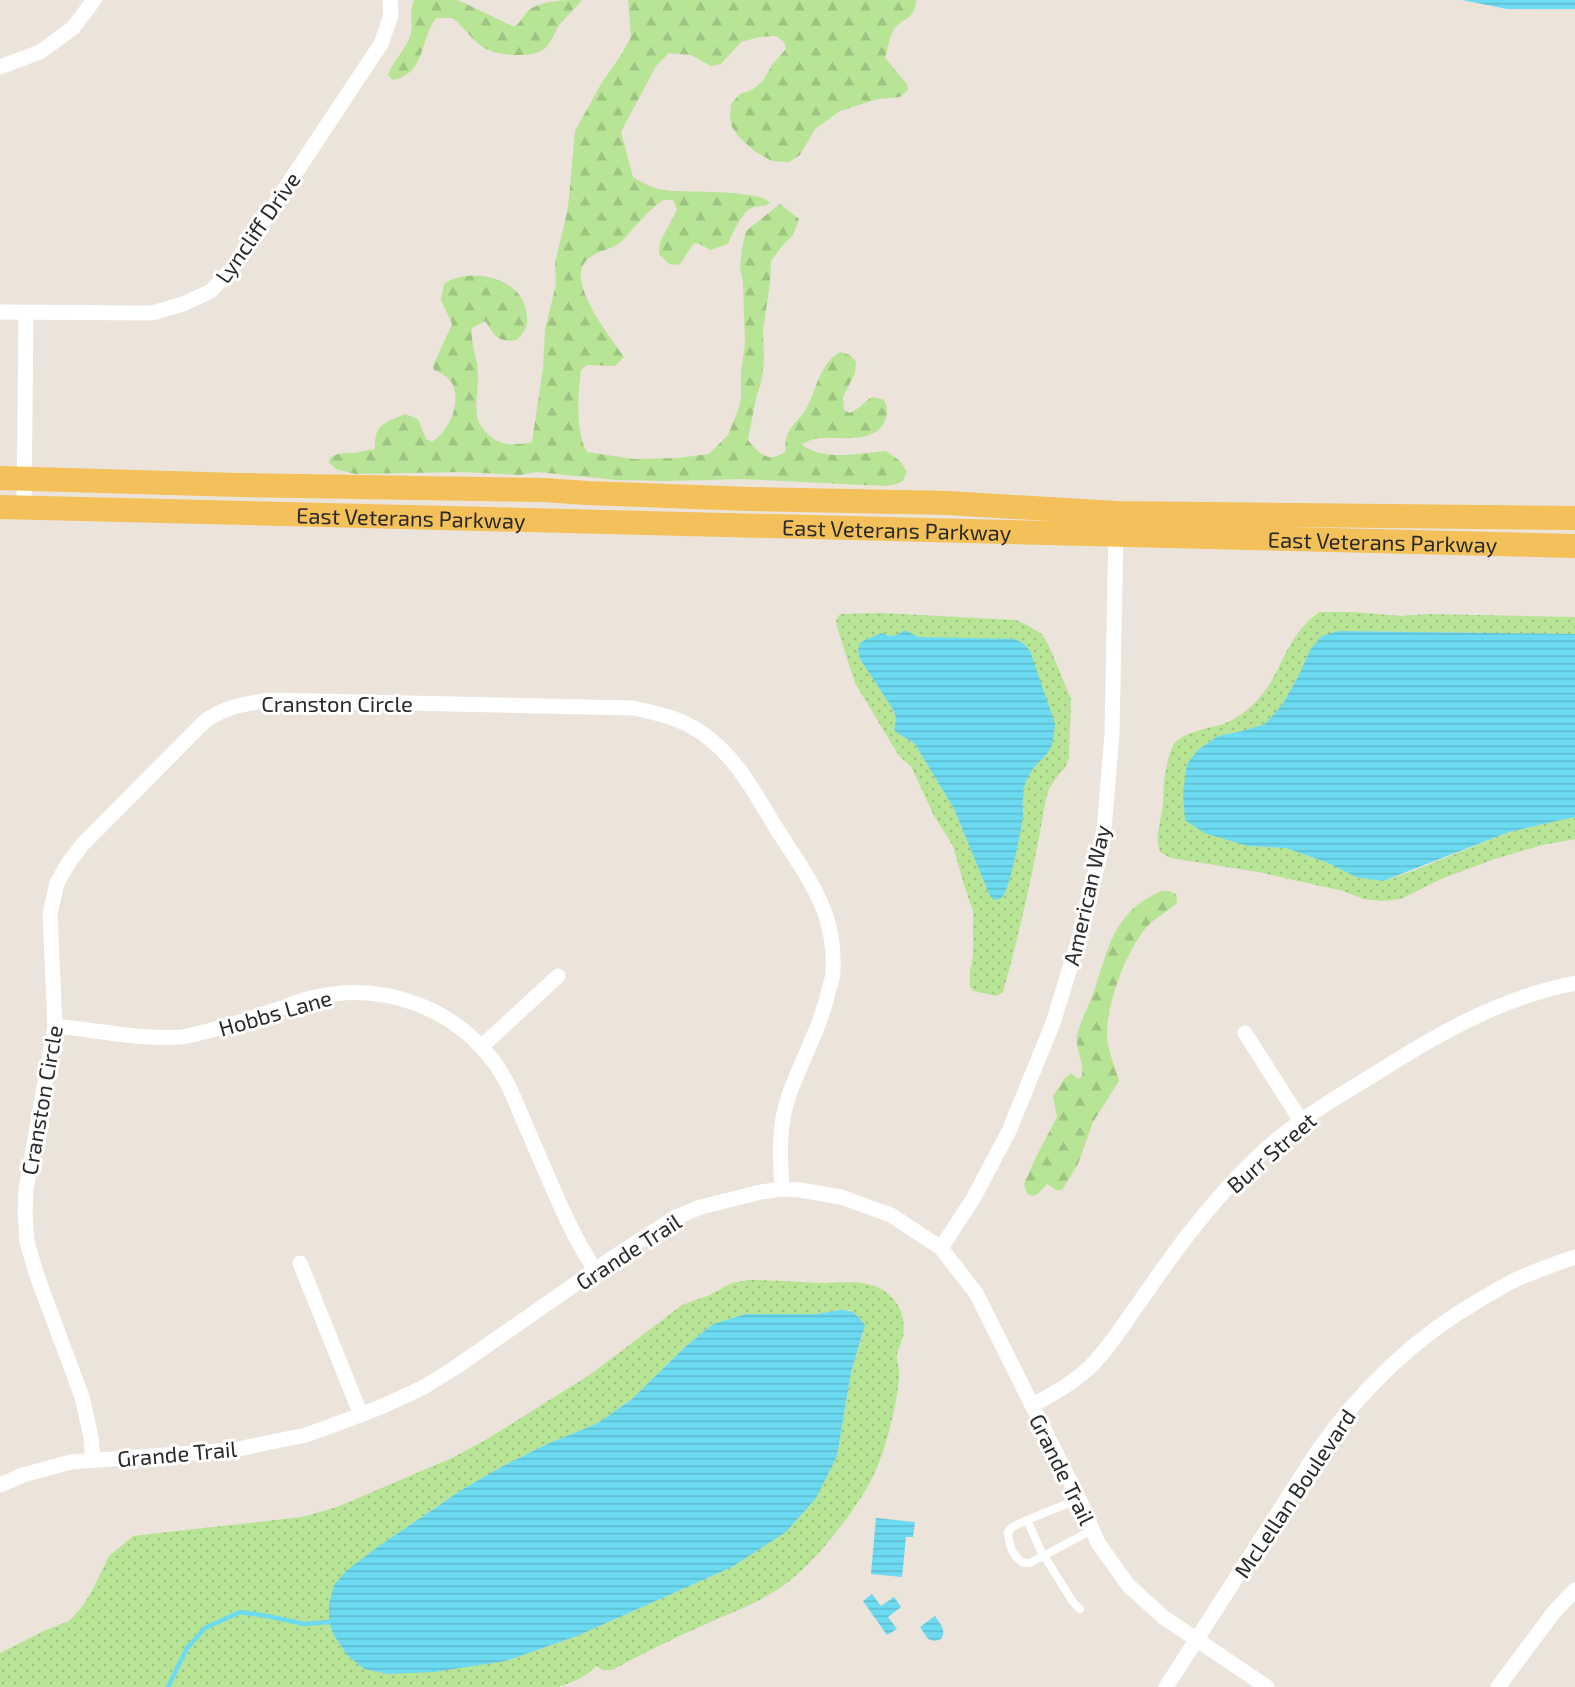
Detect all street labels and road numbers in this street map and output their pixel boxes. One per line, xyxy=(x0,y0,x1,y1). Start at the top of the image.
street label: Lyncliff Drive xyxy=(209,166,305,288)
street label: East Veterans Parkway xyxy=(296,501,526,533)
street label: East Veterans Parkway xyxy=(782,513,1012,545)
street label: East Veterans Parkway xyxy=(1268,525,1498,557)
street label: Cranston Circle xyxy=(261,690,413,716)
street label: American Way xyxy=(1057,822,1115,968)
street label: Hobbs Lane xyxy=(215,983,335,1041)
street label: Cranston Circle xyxy=(15,1023,67,1177)
street label: Burr Street xyxy=(1221,1106,1321,1198)
street label: Grande Trail xyxy=(571,1207,686,1295)
street label: McLellan Boulevard xyxy=(1228,1404,1360,1582)
street label: Grande Trail xyxy=(1025,1409,1101,1529)
street label: Grande Trail xyxy=(116,1435,238,1471)

